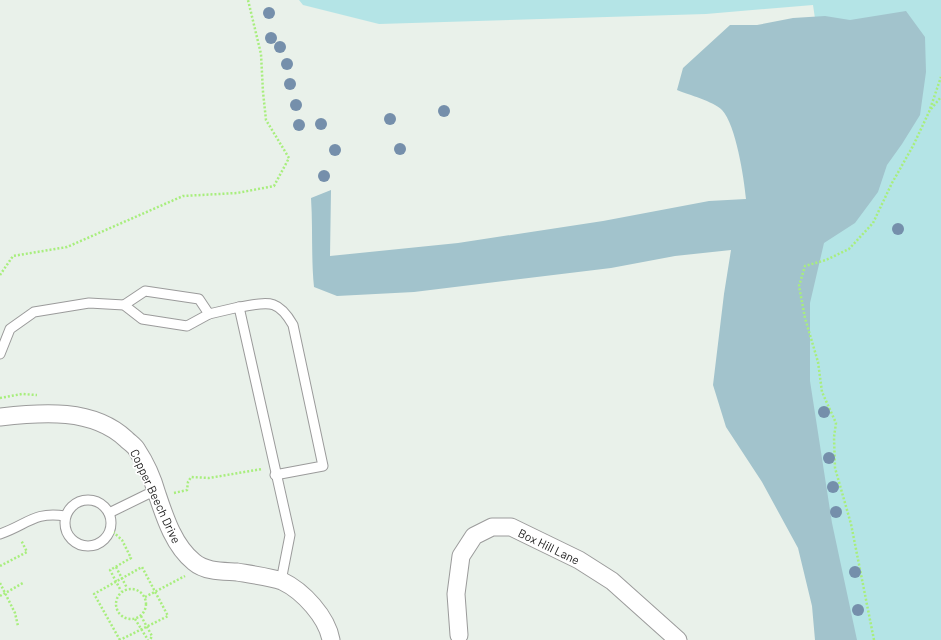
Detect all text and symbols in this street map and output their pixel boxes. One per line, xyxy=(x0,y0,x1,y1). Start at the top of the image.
street label: Copper Beech Drive xyxy=(128,447,184,545)
street label: Box Hill Lane xyxy=(516,525,582,567)

